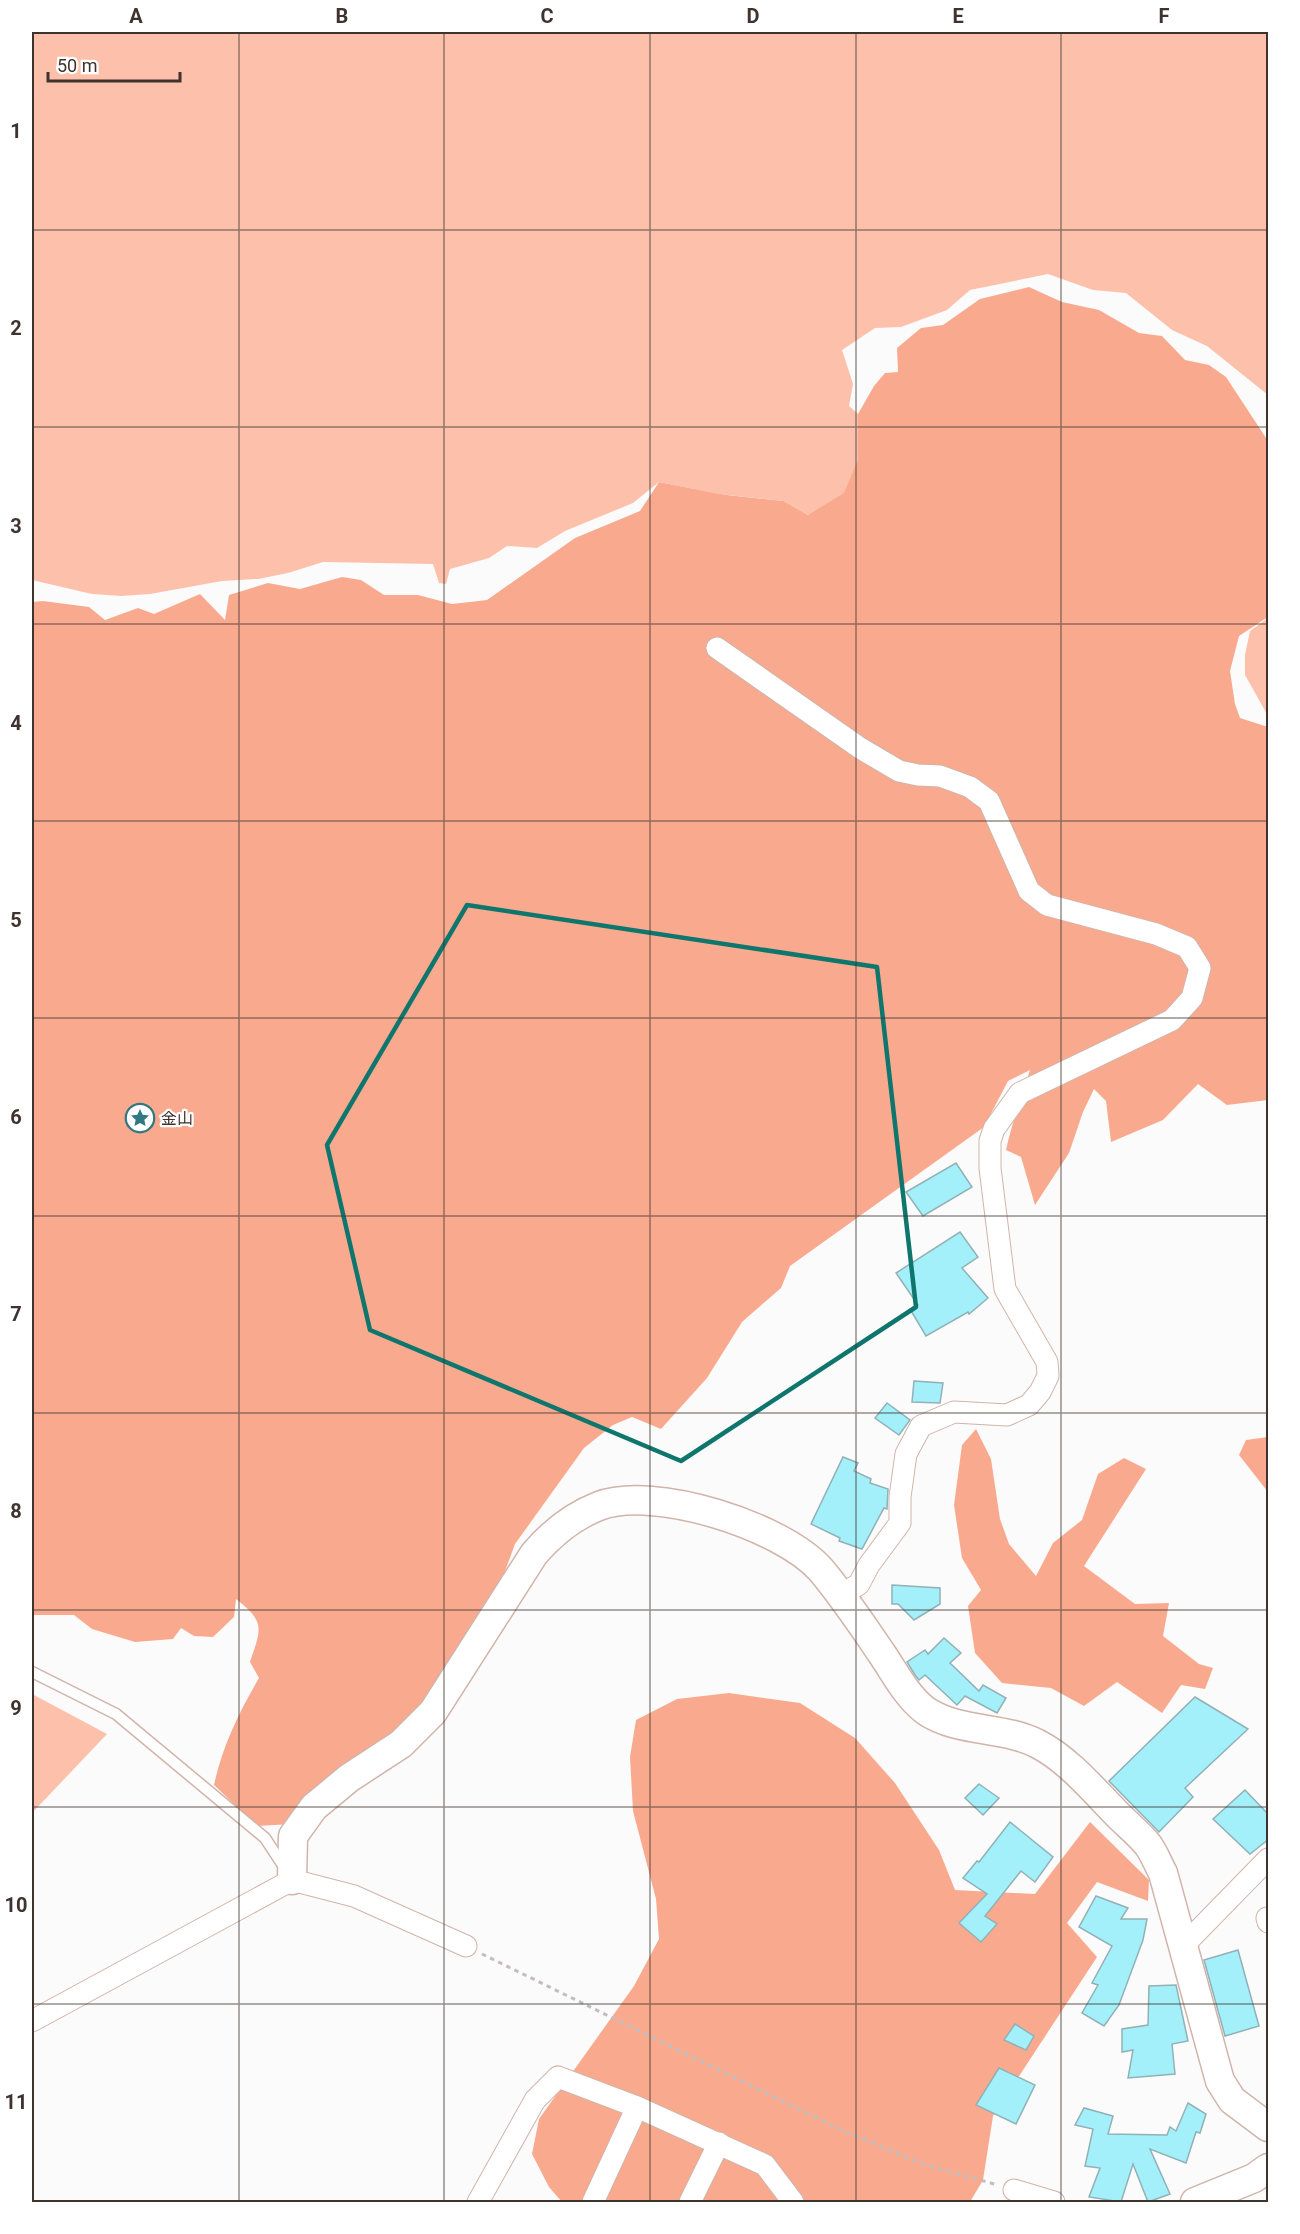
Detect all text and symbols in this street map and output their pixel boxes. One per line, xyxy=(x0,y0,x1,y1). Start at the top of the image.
text: A xyxy=(129,4,143,28)
text: B xyxy=(336,4,348,28)
text: C xyxy=(540,4,554,28)
text: D xyxy=(747,4,760,28)
text: E xyxy=(952,4,964,28)
text: F xyxy=(1159,4,1170,28)
scale bar xyxy=(48,45,180,83)
text: 50 m xyxy=(57,55,97,76)
text: 1 xyxy=(10,119,22,143)
text: 2 xyxy=(10,316,22,340)
text: 3 xyxy=(10,514,22,538)
text: 4 xyxy=(10,711,22,735)
text: 5 xyxy=(10,908,22,932)
place icon: 金山 xyxy=(124,1102,156,1134)
text: 6 xyxy=(10,1105,22,1129)
place label: 金山 xyxy=(161,1109,193,1128)
text: 7 xyxy=(10,1302,22,1326)
text: 8 xyxy=(10,1499,22,1523)
text: 9 xyxy=(10,1696,22,1720)
text: 10 xyxy=(5,1893,27,1917)
text: 11 xyxy=(5,2090,27,2114)

